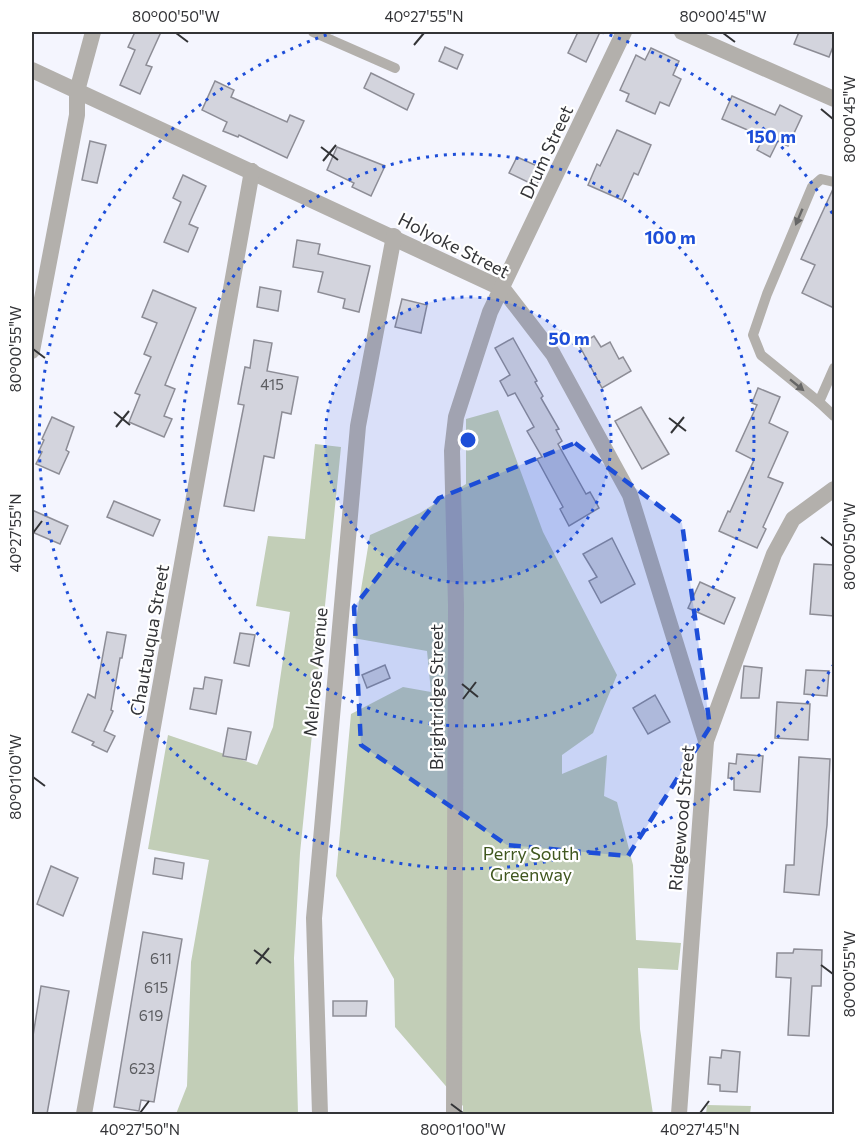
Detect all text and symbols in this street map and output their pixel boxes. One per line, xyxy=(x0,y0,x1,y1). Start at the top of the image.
text: 80°00'50"W xyxy=(132,7,220,25)
text: 40°27'55"N xyxy=(384,7,464,25)
text: 80°00'45"W xyxy=(679,7,767,25)
text: 80°00'45"W xyxy=(840,75,858,163)
street label: Drum Street xyxy=(515,102,577,202)
text: 150 m xyxy=(746,125,796,147)
street label: Holyoke Street xyxy=(395,208,513,282)
one-way arrow xyxy=(794,208,804,226)
text: 100 m xyxy=(644,226,696,248)
text: 80°00'55"W xyxy=(6,306,24,392)
text: 50 m xyxy=(548,327,590,349)
house number: 415 xyxy=(260,375,284,393)
one-way arrow xyxy=(789,378,805,391)
centre of rings xyxy=(458,430,478,450)
text: 40°27'55"N xyxy=(6,493,24,573)
text: 80°00'50"W xyxy=(840,502,858,590)
street label: Chautauqua Street xyxy=(125,563,173,717)
street label: Melrose Avenue xyxy=(298,606,332,738)
street label: Brightridge Street xyxy=(425,624,447,770)
text: 80°01'00"W xyxy=(6,734,24,820)
street label: Ridgewood Street xyxy=(664,744,698,892)
park label: Perry South Greenway xyxy=(483,842,579,885)
text: 80°00'55"W xyxy=(840,931,858,1017)
house number: 611 xyxy=(150,949,172,967)
house number: 615 xyxy=(144,978,168,996)
house number: 619 xyxy=(139,1006,163,1024)
house number: 623 xyxy=(129,1059,155,1077)
text: 40°27'50"N xyxy=(100,1120,180,1138)
text: 80°01'00"W xyxy=(420,1120,506,1138)
text: 40°27'45"N xyxy=(660,1120,740,1138)

